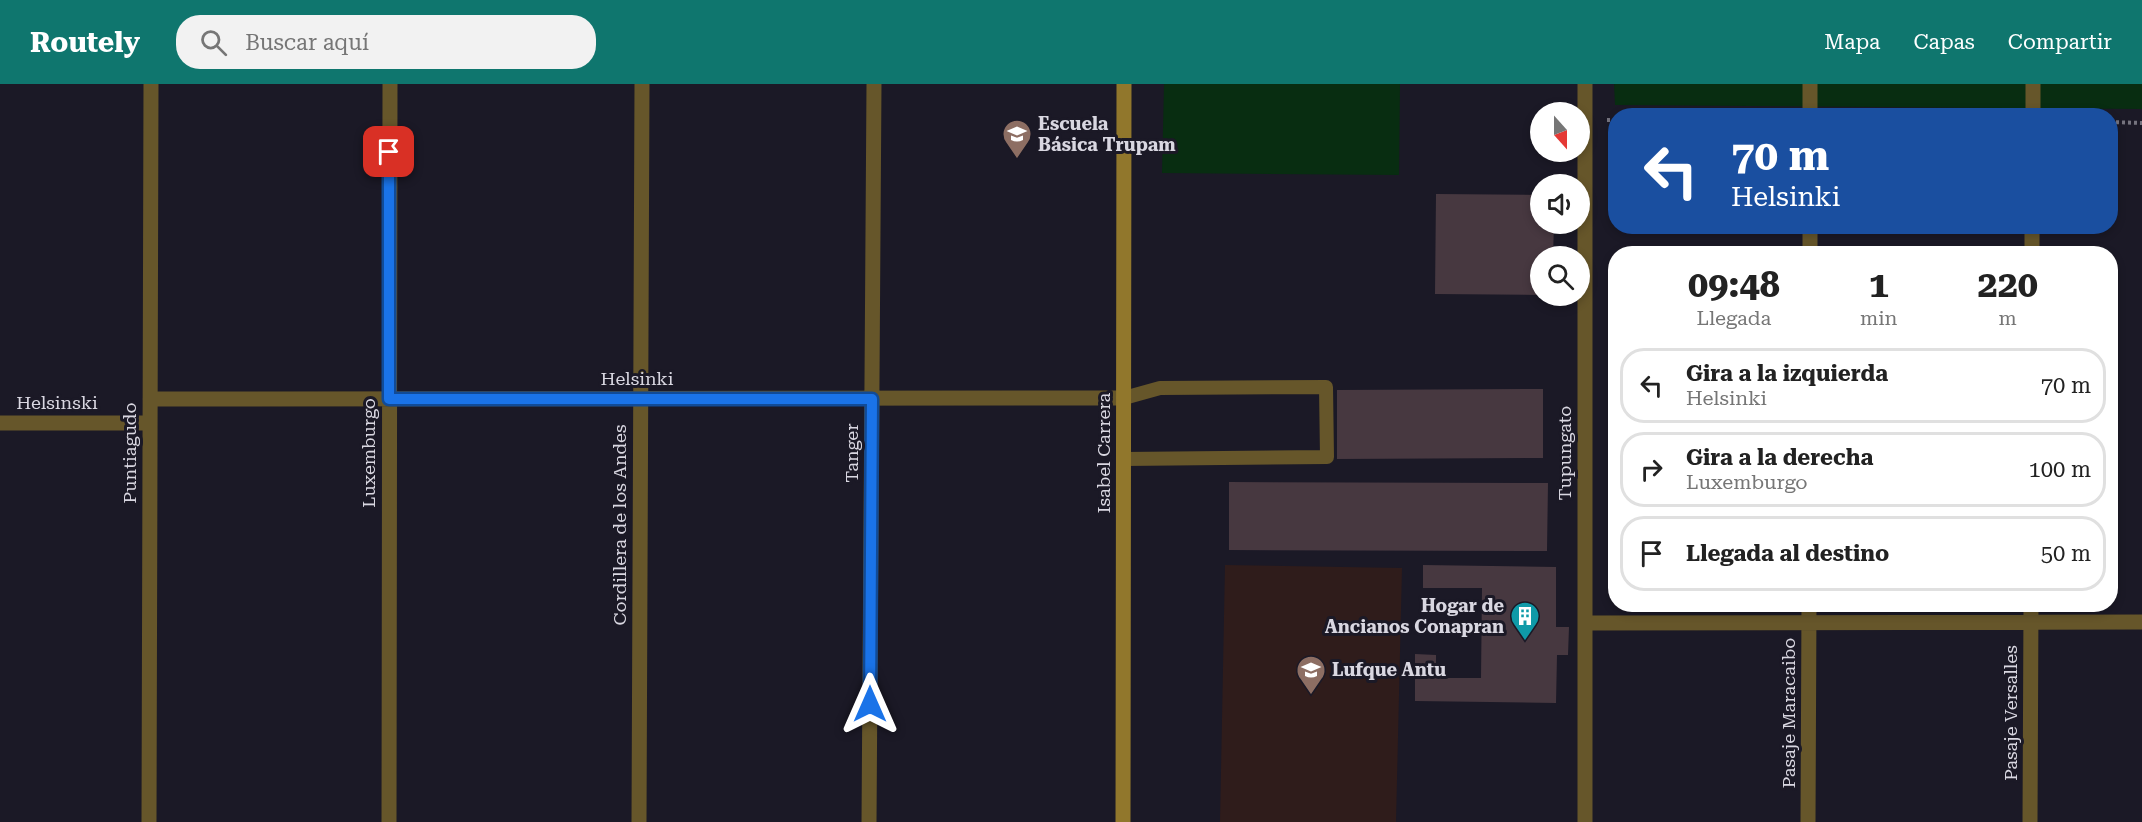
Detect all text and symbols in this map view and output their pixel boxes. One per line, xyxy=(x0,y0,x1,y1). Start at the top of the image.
search box xyxy=(176,15,596,69)
text: Routely xyxy=(30,26,140,59)
icon: search xyxy=(197,26,230,59)
text: Buscar aquí xyxy=(245,30,369,55)
text: Mapa xyxy=(1824,30,1880,54)
text: Capas xyxy=(1913,30,1975,54)
text: Compartir xyxy=(2008,30,2112,54)
north arrow xyxy=(1530,102,1590,162)
map controls xyxy=(1530,102,1590,306)
place label: Escuela Básica Trupam xyxy=(1038,113,1176,155)
school or university icon: Escuela Básica Trupam xyxy=(1001,118,1033,160)
pin xyxy=(363,126,414,177)
text: 70 m xyxy=(1731,131,1829,180)
icon: left xyxy=(1632,132,1710,210)
icon: arrive xyxy=(372,135,405,168)
button: sound xyxy=(1530,174,1590,234)
text: Helsinki xyxy=(1731,181,1840,213)
button: search xyxy=(1530,246,1590,306)
text: 09:48 xyxy=(1688,264,1780,306)
text: 1 xyxy=(1869,264,1889,306)
text: 220 xyxy=(1978,264,2038,306)
text: Llegada xyxy=(1697,306,1771,330)
text: min xyxy=(1860,306,1897,330)
text: m xyxy=(1999,306,2017,330)
text: Gira a la izquierda xyxy=(1686,361,1888,386)
street label: Helsinki xyxy=(601,368,674,389)
icon: left xyxy=(1635,369,1668,402)
text: 70 m xyxy=(2041,373,2091,398)
text: Helsinki xyxy=(1686,386,1767,410)
street label: Helsinski xyxy=(16,392,98,413)
street label: Isabel Carrera xyxy=(1093,392,1114,513)
street label: Luxemburgo xyxy=(358,398,379,508)
street label: Puntiagudo xyxy=(119,403,140,503)
street label: Tupungato xyxy=(1554,406,1575,500)
street label: Tanger xyxy=(841,423,862,483)
street label: Cordillera de los Andes xyxy=(609,425,630,625)
text: Gira a la derecha xyxy=(1686,445,1873,470)
icon: right xyxy=(1635,453,1668,486)
text: 100 m xyxy=(2028,457,2091,482)
text: Luxemburgo xyxy=(1686,470,1808,494)
icon: arrive xyxy=(1635,537,1668,570)
text: Llegada al destino xyxy=(1686,541,1889,566)
text: 50 m xyxy=(2041,541,2091,566)
place label: Hogar de Ancianos Conapran xyxy=(1325,595,1504,637)
building icon: Hogar de Ancianos Conapran xyxy=(1509,600,1541,642)
street label: Pasaje Maracaibo xyxy=(1778,638,1799,788)
street label: Pasaje Versalles xyxy=(2000,645,2021,781)
school or university icon: Lufque Antu xyxy=(1295,654,1327,696)
place label: Lufque Antu xyxy=(1332,659,1446,680)
position arrow xyxy=(838,672,902,736)

